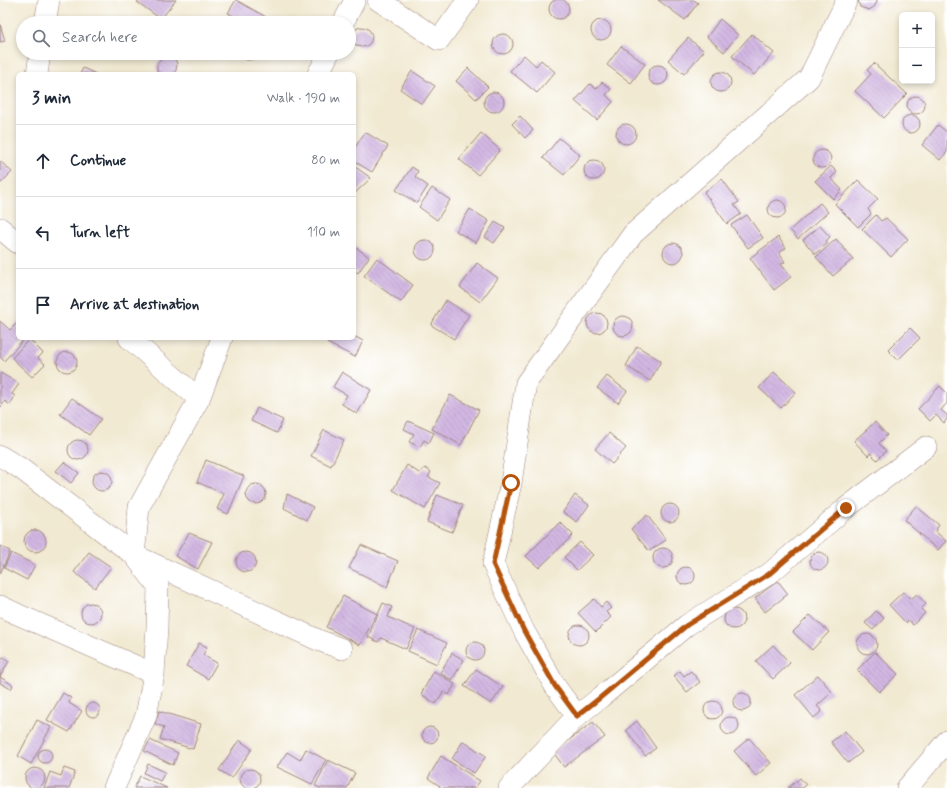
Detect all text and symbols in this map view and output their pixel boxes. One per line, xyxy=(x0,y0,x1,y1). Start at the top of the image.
map controls xyxy=(899,12,935,84)
button: + xyxy=(899,12,935,48)
search box xyxy=(16,16,356,60)
icon: search xyxy=(30,27,52,49)
text: Search here xyxy=(62,28,138,48)
button: − xyxy=(899,48,935,84)
text: 3 min xyxy=(32,87,71,109)
text: Walk · 190 m xyxy=(267,90,340,107)
icon: ahead xyxy=(32,150,54,172)
text: Continue xyxy=(70,151,126,171)
text: 80 m xyxy=(311,152,340,169)
icon: left xyxy=(32,222,54,244)
text: Turn left xyxy=(70,223,130,243)
text: 110 m xyxy=(307,224,340,241)
icon: arrive xyxy=(32,294,54,316)
text: Arrive at destination xyxy=(70,295,199,315)
route start xyxy=(502,474,520,492)
route end xyxy=(837,499,855,517)

